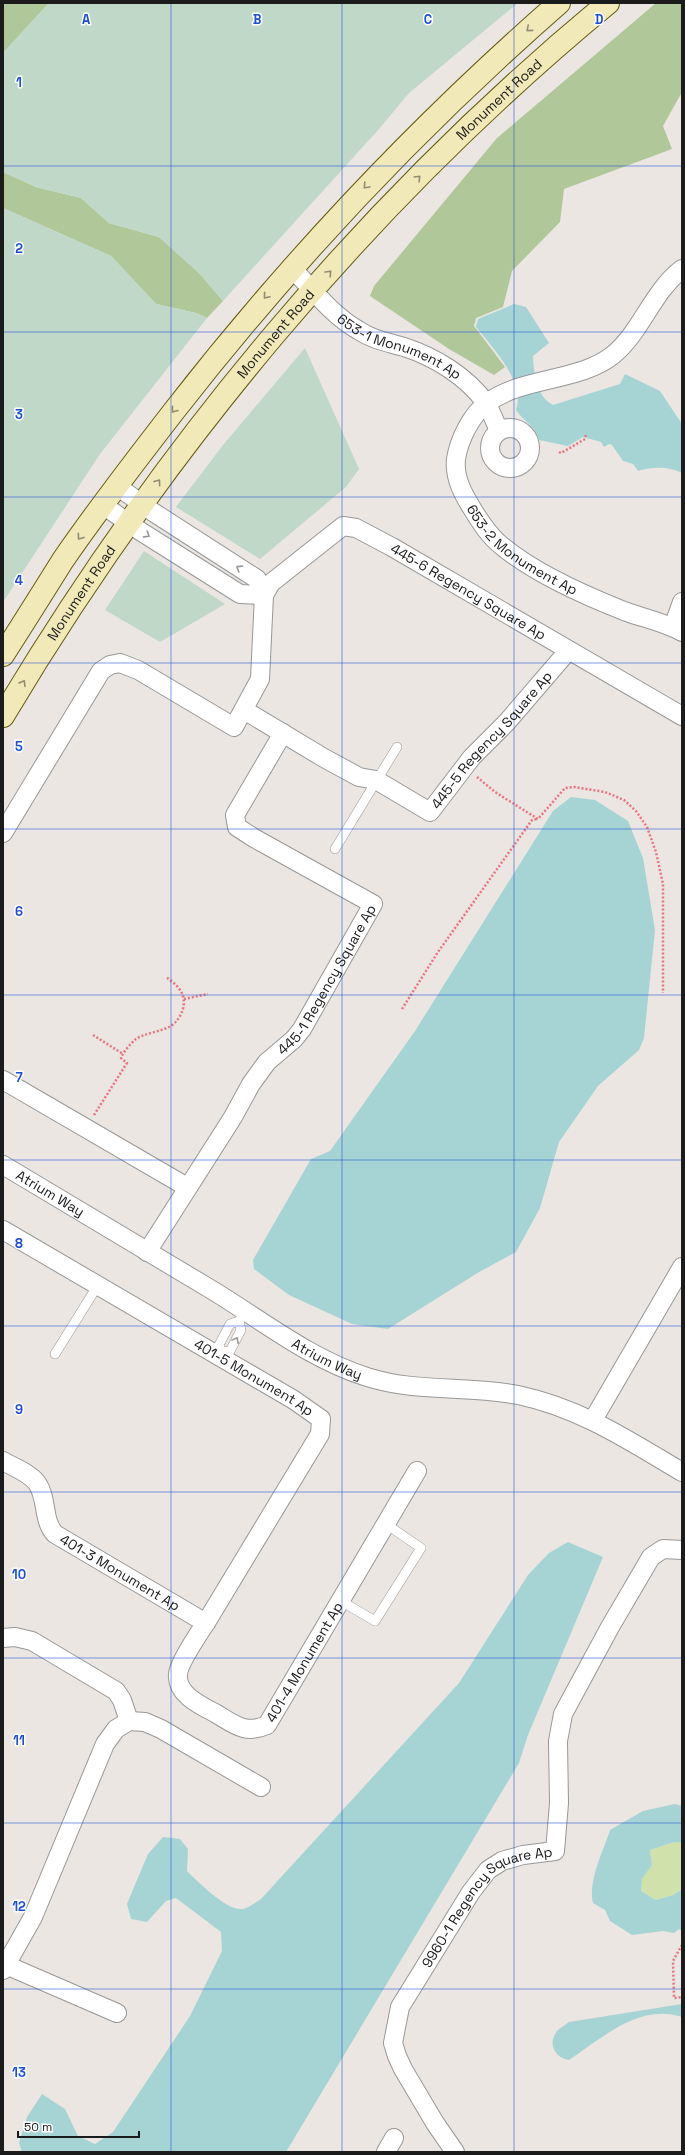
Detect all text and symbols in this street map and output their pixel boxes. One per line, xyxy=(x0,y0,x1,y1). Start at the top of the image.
text: A xyxy=(82,11,91,28)
text: B xyxy=(253,11,262,28)
text: C xyxy=(424,11,432,28)
text: D xyxy=(595,11,604,28)
one-way arrow xyxy=(527,24,534,31)
street label: Monument Road xyxy=(452,55,546,144)
text: 1 xyxy=(16,74,22,91)
one-way arrow xyxy=(413,175,421,183)
one-way arrow xyxy=(363,181,371,189)
text: 2 xyxy=(15,240,23,257)
one-way arrow xyxy=(324,270,331,277)
street label: Monument Road xyxy=(233,285,318,382)
one-way arrow xyxy=(263,292,270,299)
street label: 653-1 Monument Ap xyxy=(334,310,465,383)
text: 3 xyxy=(15,406,23,423)
one-way arrow xyxy=(172,406,179,413)
one-way arrow xyxy=(153,479,161,486)
street label: 653-2 Monument Ap xyxy=(463,501,580,599)
one-way arrow xyxy=(143,530,150,538)
one-way arrow xyxy=(78,532,85,539)
street label: 445-6 Regency Square Ap xyxy=(387,539,549,644)
street label: Monument Road xyxy=(43,541,120,644)
one-way arrow xyxy=(236,565,243,572)
text: 4 xyxy=(15,572,23,589)
street label: 445-5 Regency Square Ap xyxy=(427,667,556,812)
one-way arrow xyxy=(18,680,25,687)
text: 5 xyxy=(15,738,23,755)
street label: 445-1 Regency Square Ap xyxy=(273,901,380,1058)
text: 6 xyxy=(15,903,23,920)
text: 7 xyxy=(15,1069,23,1086)
street label: Atrium Way xyxy=(13,1166,88,1221)
text: 8 xyxy=(15,1235,23,1252)
street label: Atrium Way xyxy=(288,1334,365,1384)
street label: 401-5 Monument Ap xyxy=(191,1335,317,1420)
one-way arrow xyxy=(232,1337,239,1344)
text: 9 xyxy=(15,1401,23,1418)
street label: 401-3 Monument Ap xyxy=(57,1530,183,1615)
text: 10 xyxy=(12,1566,26,1583)
street label: 401-4 Monument Ap xyxy=(262,1599,347,1725)
text: 11 xyxy=(13,1732,25,1749)
street label: 9960-1 Regency Square Ap xyxy=(418,1842,553,1971)
text: 12 xyxy=(12,1898,26,1915)
text: 13 xyxy=(12,2064,26,2081)
scale bar xyxy=(18,2113,139,2139)
text: 50 m xyxy=(24,2119,52,2135)

